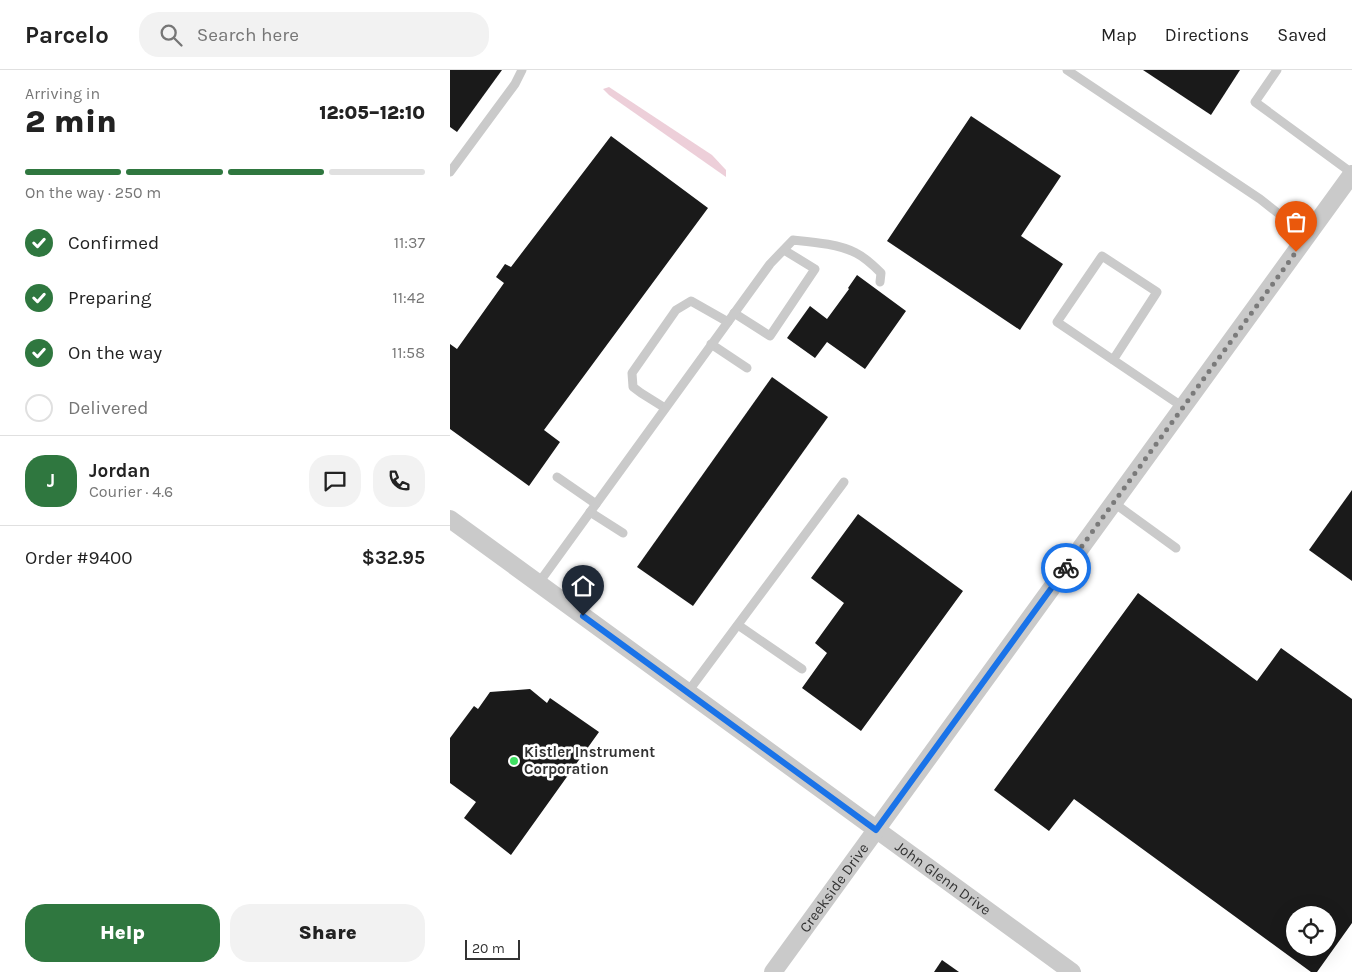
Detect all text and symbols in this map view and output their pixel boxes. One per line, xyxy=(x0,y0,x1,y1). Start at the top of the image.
search box xyxy=(139,12,489,57)
text: Parcelo xyxy=(25,21,109,49)
icon: search xyxy=(157,21,185,49)
text: Search here xyxy=(197,24,299,46)
text: Map xyxy=(1101,24,1137,46)
text: Directions xyxy=(1165,24,1249,46)
text: Saved xyxy=(1277,24,1327,46)
text: Arriving in xyxy=(25,84,100,103)
text: 12:05–12:10 xyxy=(319,102,425,124)
text: 2 min xyxy=(25,103,117,140)
text: On the way · 250 m xyxy=(25,183,161,202)
pin xyxy=(1275,201,1317,252)
icon: bag xyxy=(1282,208,1310,236)
icon: check xyxy=(25,229,53,257)
text: Confirmed xyxy=(68,232,159,254)
text: 11:37 xyxy=(394,233,425,252)
icon: check xyxy=(25,284,53,312)
text: Preparing xyxy=(68,287,151,309)
text: 11:42 xyxy=(393,288,425,307)
icon: check xyxy=(25,339,53,367)
text: On the way xyxy=(68,342,162,364)
text: 11:58 xyxy=(392,343,425,362)
text: Delivered xyxy=(68,397,148,419)
button: chat xyxy=(309,455,361,507)
button: phone xyxy=(373,455,425,507)
text: Jordan xyxy=(89,460,150,482)
text: J xyxy=(47,470,55,492)
text: Courier · 4.6 xyxy=(89,482,173,501)
courier xyxy=(1041,543,1091,593)
text: Order #9400 xyxy=(25,547,133,569)
text: $32.95 xyxy=(362,547,425,569)
icon: bike xyxy=(1052,554,1080,582)
pin xyxy=(562,565,604,616)
icon: home xyxy=(569,572,597,600)
place label: Kistler Instrument Corporation xyxy=(524,743,655,778)
marker: Kistler Instrument Corporation xyxy=(508,755,520,767)
street label: John Glenn Drive xyxy=(892,837,995,919)
street label: Creekside Drive xyxy=(796,840,873,936)
button: Help xyxy=(25,904,220,962)
button: Share xyxy=(230,904,425,962)
map controls xyxy=(1286,906,1336,956)
button: locate xyxy=(1286,906,1336,956)
scale bar xyxy=(465,937,520,960)
text: 20 m xyxy=(472,940,505,957)

